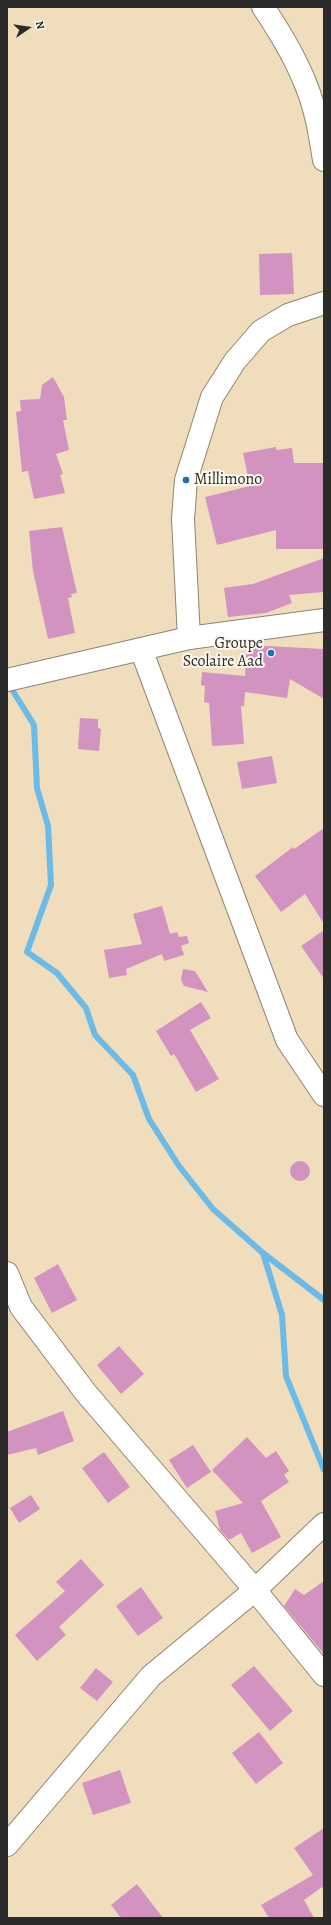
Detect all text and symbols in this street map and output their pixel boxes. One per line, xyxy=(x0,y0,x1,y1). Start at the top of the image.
north arrow xyxy=(8,8,48,48)
text: N xyxy=(32,20,48,31)
place label: Millimono xyxy=(194,470,262,490)
marker: Millimono xyxy=(181,475,191,485)
place label: Groupe Scolaire Aad xyxy=(183,634,263,672)
marker: Groupe Scolaire Aad xyxy=(266,648,276,658)

